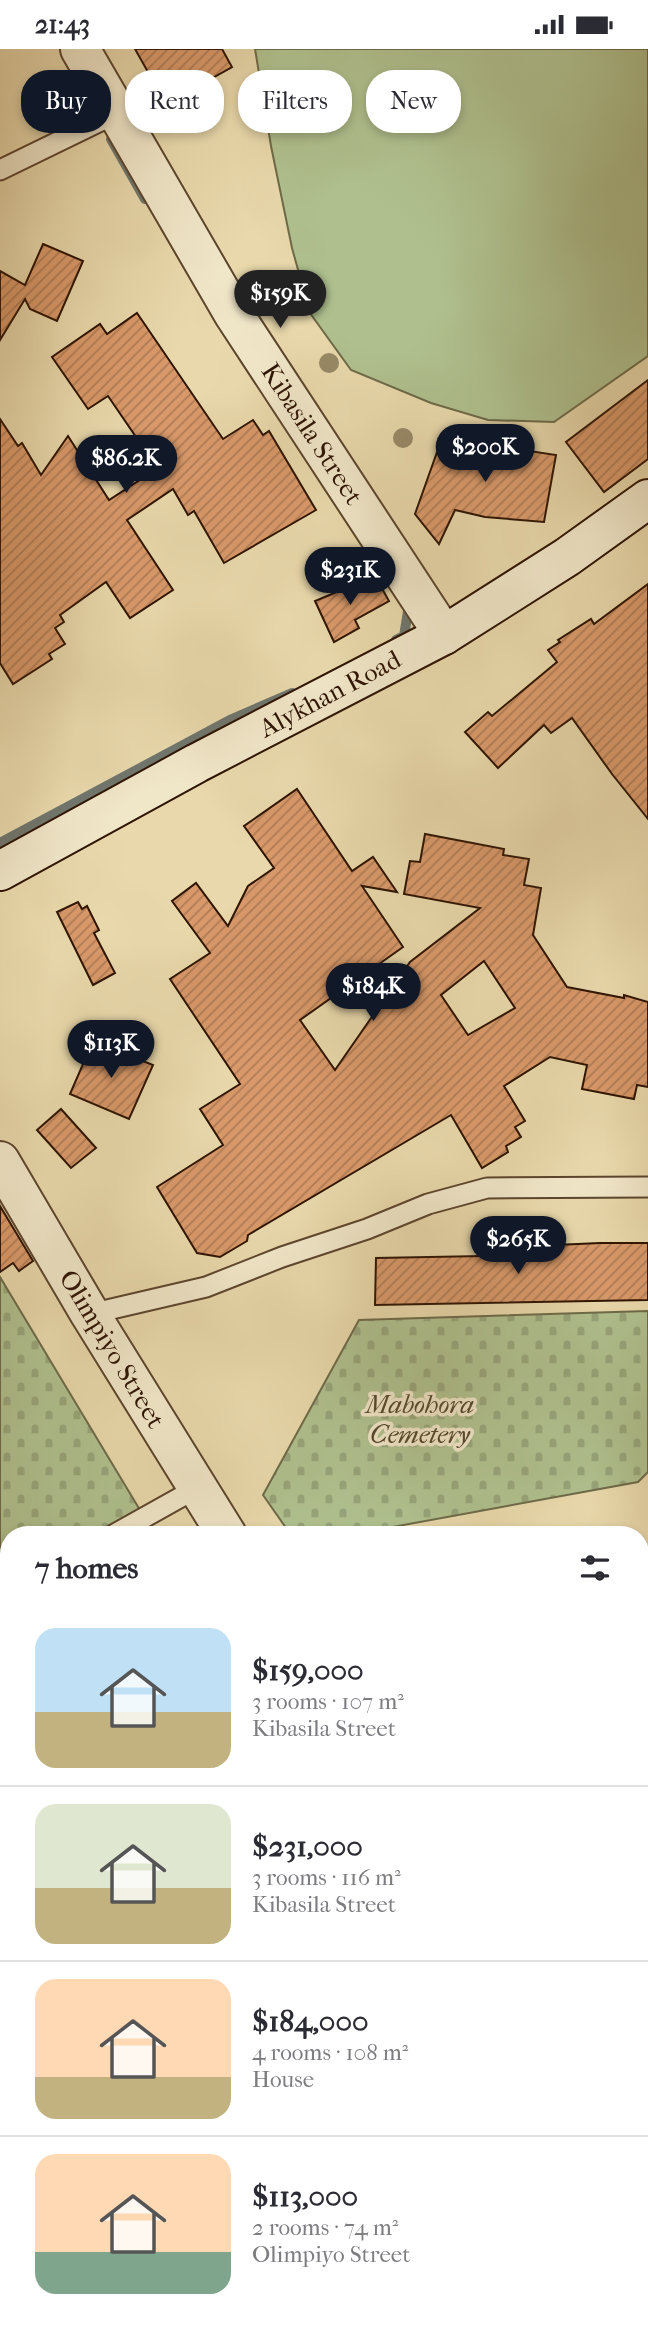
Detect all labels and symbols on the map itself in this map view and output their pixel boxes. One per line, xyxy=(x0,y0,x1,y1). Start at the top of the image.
pin: $159K xyxy=(231,271,329,330)
street label: Kibasila Street xyxy=(255,357,370,511)
pin: $200K xyxy=(436,425,534,484)
pin: $86.2K xyxy=(69,435,183,495)
pin: $231K xyxy=(301,547,399,607)
street label: Alykhan Road xyxy=(253,643,407,745)
pin: $184K xyxy=(324,963,422,1023)
pin: $113K xyxy=(62,1021,160,1080)
pin: $265K xyxy=(469,1217,567,1276)
street label: Olimpiyo Street xyxy=(53,1264,172,1434)
park label: Mabohora Cemetery xyxy=(364,1389,474,1450)

